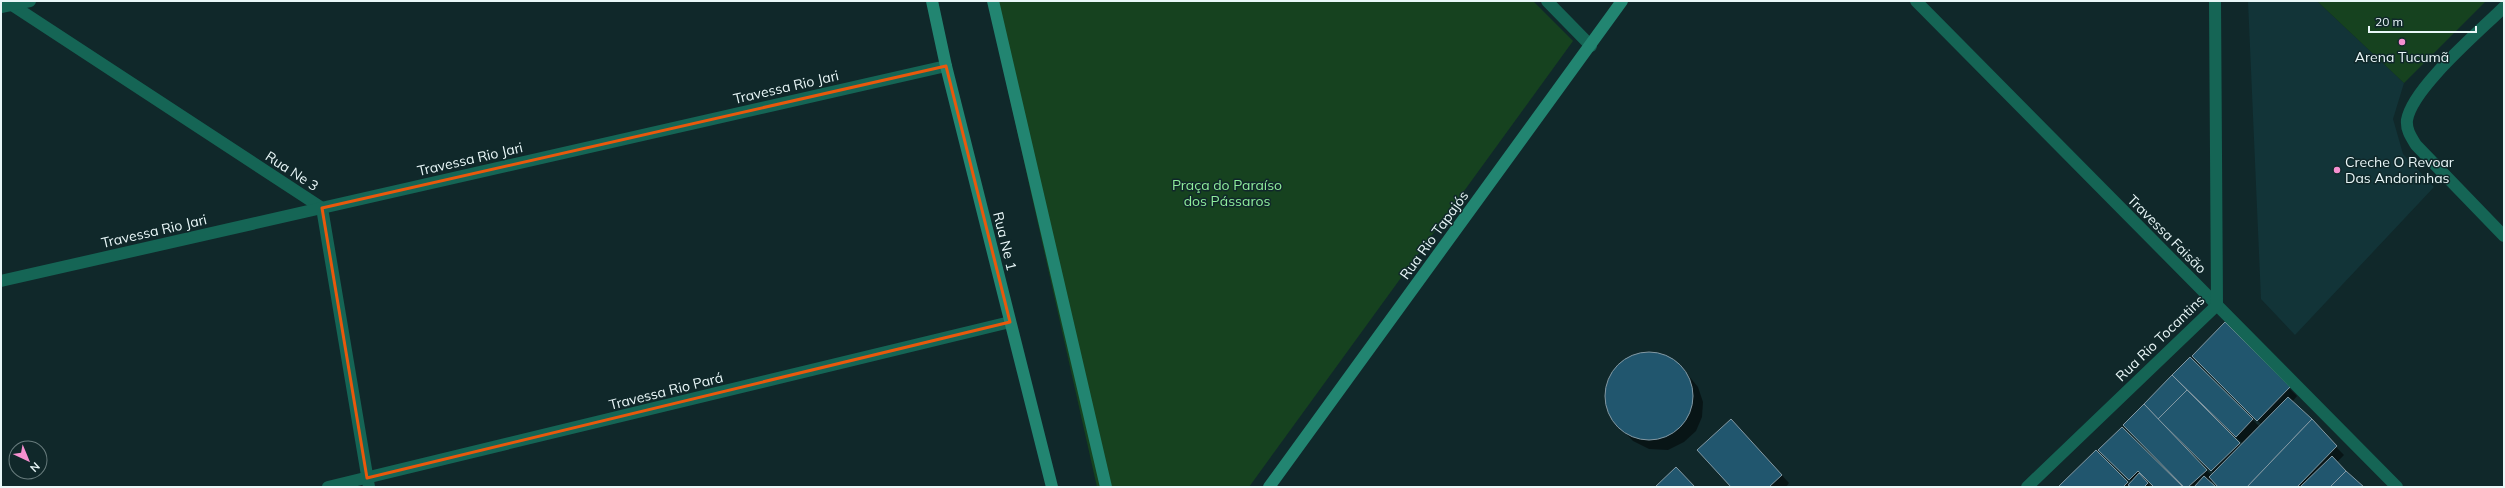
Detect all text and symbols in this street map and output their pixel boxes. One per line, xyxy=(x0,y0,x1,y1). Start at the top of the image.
scale bar xyxy=(2369,8,2476,34)
text: 20 m xyxy=(2375,14,2403,29)
marker: Arena Tucumã xyxy=(2397,37,2407,47)
place label: Arena Tucumã xyxy=(2355,48,2449,66)
street label: Travessa Rio Jari xyxy=(731,66,841,108)
street label: Travessa Rio Jari xyxy=(415,138,525,180)
street label: Rua Ne 3 xyxy=(262,147,322,195)
place label: Creche O Revoar Das Andorinhas xyxy=(2345,153,2455,187)
marker: Creche O Revoar Das Andorinhas xyxy=(2332,165,2342,175)
park label: Praça do Paraíso dos Pássaros xyxy=(1172,176,1282,210)
street label: Rua Rio Tapajós xyxy=(1396,187,1472,283)
street label: Travessa Faisão xyxy=(2124,191,2210,277)
street label: Travessa Rio Jari xyxy=(99,210,209,252)
street label: Rua Ne 1 xyxy=(989,210,1021,272)
street label: Rua Rio Tocantins xyxy=(2112,291,2208,385)
street label: Travessa Rio Pará xyxy=(607,368,725,414)
north arrow xyxy=(8,440,48,480)
text: N xyxy=(27,459,43,475)

